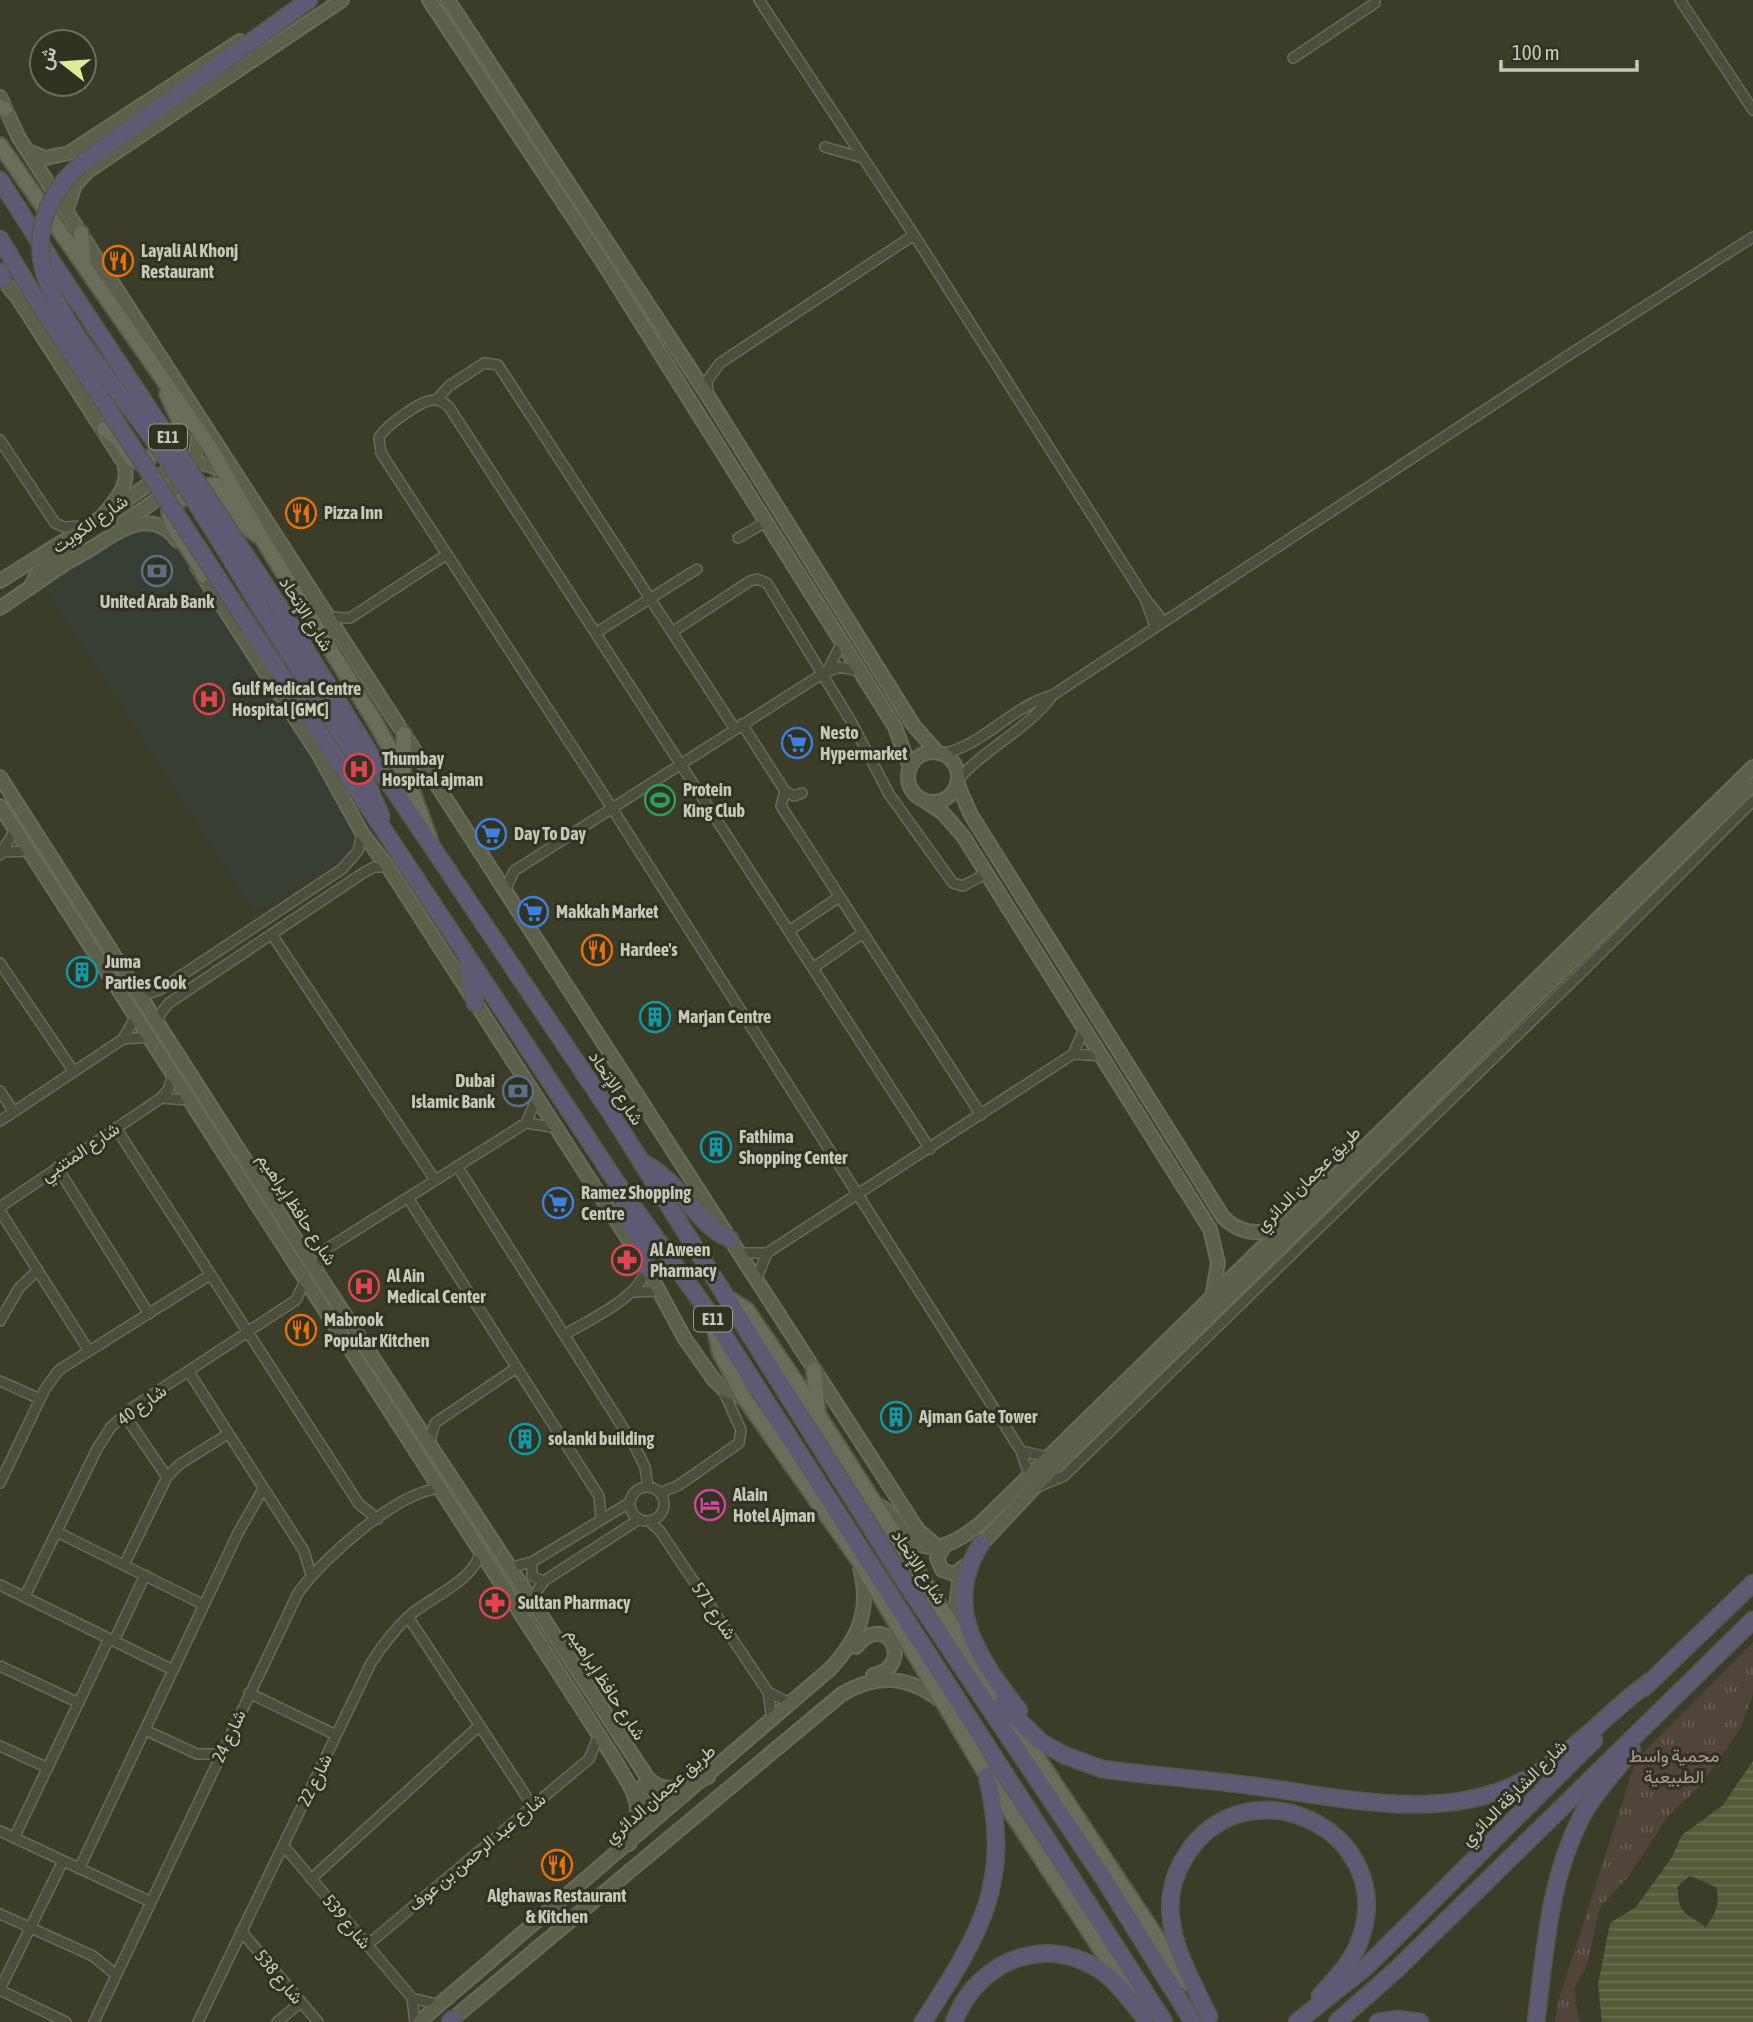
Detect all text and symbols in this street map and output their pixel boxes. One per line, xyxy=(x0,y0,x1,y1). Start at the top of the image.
north arrow xyxy=(28,28,98,98)
scale bar xyxy=(1501,28,1638,72)
text: 100 m xyxy=(1512,40,1560,64)
text: ش xyxy=(33,44,62,72)
place label: Layali Al Khonj Restaurant xyxy=(141,240,238,282)
restaurant icon: Layali Al Khonj Restaurant xyxy=(101,244,135,278)
road number: E11 xyxy=(149,424,187,450)
street label: شارع الكويت xyxy=(48,490,133,559)
restaurant icon: Pizza Inn xyxy=(284,496,318,530)
place label: Pizza Inn xyxy=(324,502,383,523)
bank icon: United Arab Bank xyxy=(140,554,174,588)
street label: شارع الإتحاد xyxy=(274,572,338,656)
place label: United Arab Bank xyxy=(100,591,215,612)
place label: Gulf Medical Centre Hospital [GMC] xyxy=(232,678,361,720)
hospital icon: Gulf Medical Centre Hospital [GMC] xyxy=(192,682,226,716)
place label: Nesto Hypermarket xyxy=(820,722,908,764)
supermarket icon: Nesto Hypermarket xyxy=(780,726,814,760)
place label: Thumbay Hospital ajman xyxy=(382,748,484,790)
hospital icon: Thumbay Hospital ajman xyxy=(342,752,376,786)
place label: Protein King Club xyxy=(683,779,745,821)
sports icon: Protein King Club xyxy=(643,783,677,817)
supermarket icon: Day To Day xyxy=(474,817,508,851)
place label: Day To Day xyxy=(514,823,587,844)
supermarket icon: Makkah Market xyxy=(516,895,550,929)
place label: Makkah Market xyxy=(556,901,659,922)
restaurant icon: Hardee's xyxy=(580,933,614,967)
place label: Hardee's xyxy=(620,939,678,960)
place label: Juma Parties Cook xyxy=(104,951,187,993)
building icon: Juma Parties Cook xyxy=(65,955,99,989)
building icon: Marjan Centre xyxy=(638,1000,672,1034)
place label: Marjan Centre xyxy=(678,1006,771,1027)
street label: شارع الإتحاد xyxy=(583,1047,648,1130)
place label: Dubai Islamic Bank xyxy=(411,1070,496,1112)
bank icon: Dubai Islamic Bank xyxy=(501,1074,535,1108)
street label: شارع المتنبي xyxy=(36,1117,126,1190)
street label: طريق عجمان الدائري xyxy=(1251,1122,1368,1239)
place label: Fathima Shopping Center xyxy=(739,1126,848,1168)
building icon: Fathima Shopping Center xyxy=(699,1130,733,1164)
street label: شارع حافظ إبراهيم xyxy=(252,1149,342,1270)
place label: Ramez Shopping Centre xyxy=(581,1182,691,1224)
supermarket icon: Ramez Shopping Centre xyxy=(541,1186,575,1220)
place label: Al Aween Pharmacy xyxy=(649,1239,717,1281)
pharmacy icon: Al Aween Pharmacy xyxy=(610,1243,644,1277)
place label: Al Ain Medical Center xyxy=(386,1265,486,1307)
hospital icon: Al Ain Medical Center xyxy=(347,1269,381,1303)
road number: E11 xyxy=(694,1306,732,1331)
place label: Mabrook Popular Kitchen xyxy=(324,1309,430,1351)
restaurant icon: Mabrook Popular Kitchen xyxy=(284,1313,318,1347)
street label: شارع 40 xyxy=(113,1380,172,1431)
building icon: Ajman Gate Tower xyxy=(879,1400,913,1434)
place label: Ajman Gate Tower xyxy=(918,1406,1038,1427)
building icon: solanki building xyxy=(508,1422,542,1456)
place label: solanki building xyxy=(548,1428,654,1449)
place label: Alain Hotel Ajman xyxy=(732,1484,816,1526)
hotel icon: Alain Hotel Ajman xyxy=(693,1488,727,1522)
street label: شارع الإتحاد xyxy=(886,1526,951,1609)
street label: شارع 571 xyxy=(686,1578,741,1644)
pharmacy icon: Sultan Pharmacy xyxy=(478,1586,512,1620)
place label: Sultan Pharmacy xyxy=(518,1592,631,1613)
street label: شارع حافظ إبراهيم xyxy=(561,1624,651,1745)
street label: شارع 24 xyxy=(207,1706,252,1766)
street label: شارع الشارقة الدائري xyxy=(1456,1735,1575,1854)
street label: طريق عجمان الدائري xyxy=(600,1740,723,1851)
park label: محمية واسط الطبيعية xyxy=(1629,1745,1719,1787)
street label: شارع 22 xyxy=(293,1750,338,1810)
street label: شارع عبد الرحمن بن عوف xyxy=(404,1788,551,1917)
restaurant icon: Alghawas Restaurant & Kitchen xyxy=(540,1848,574,1882)
place label: Alghawas Restaurant & Kitchen xyxy=(487,1885,627,1927)
street label: شارع 539 xyxy=(317,1890,376,1954)
street label: شارع 538 xyxy=(249,1945,308,2009)

